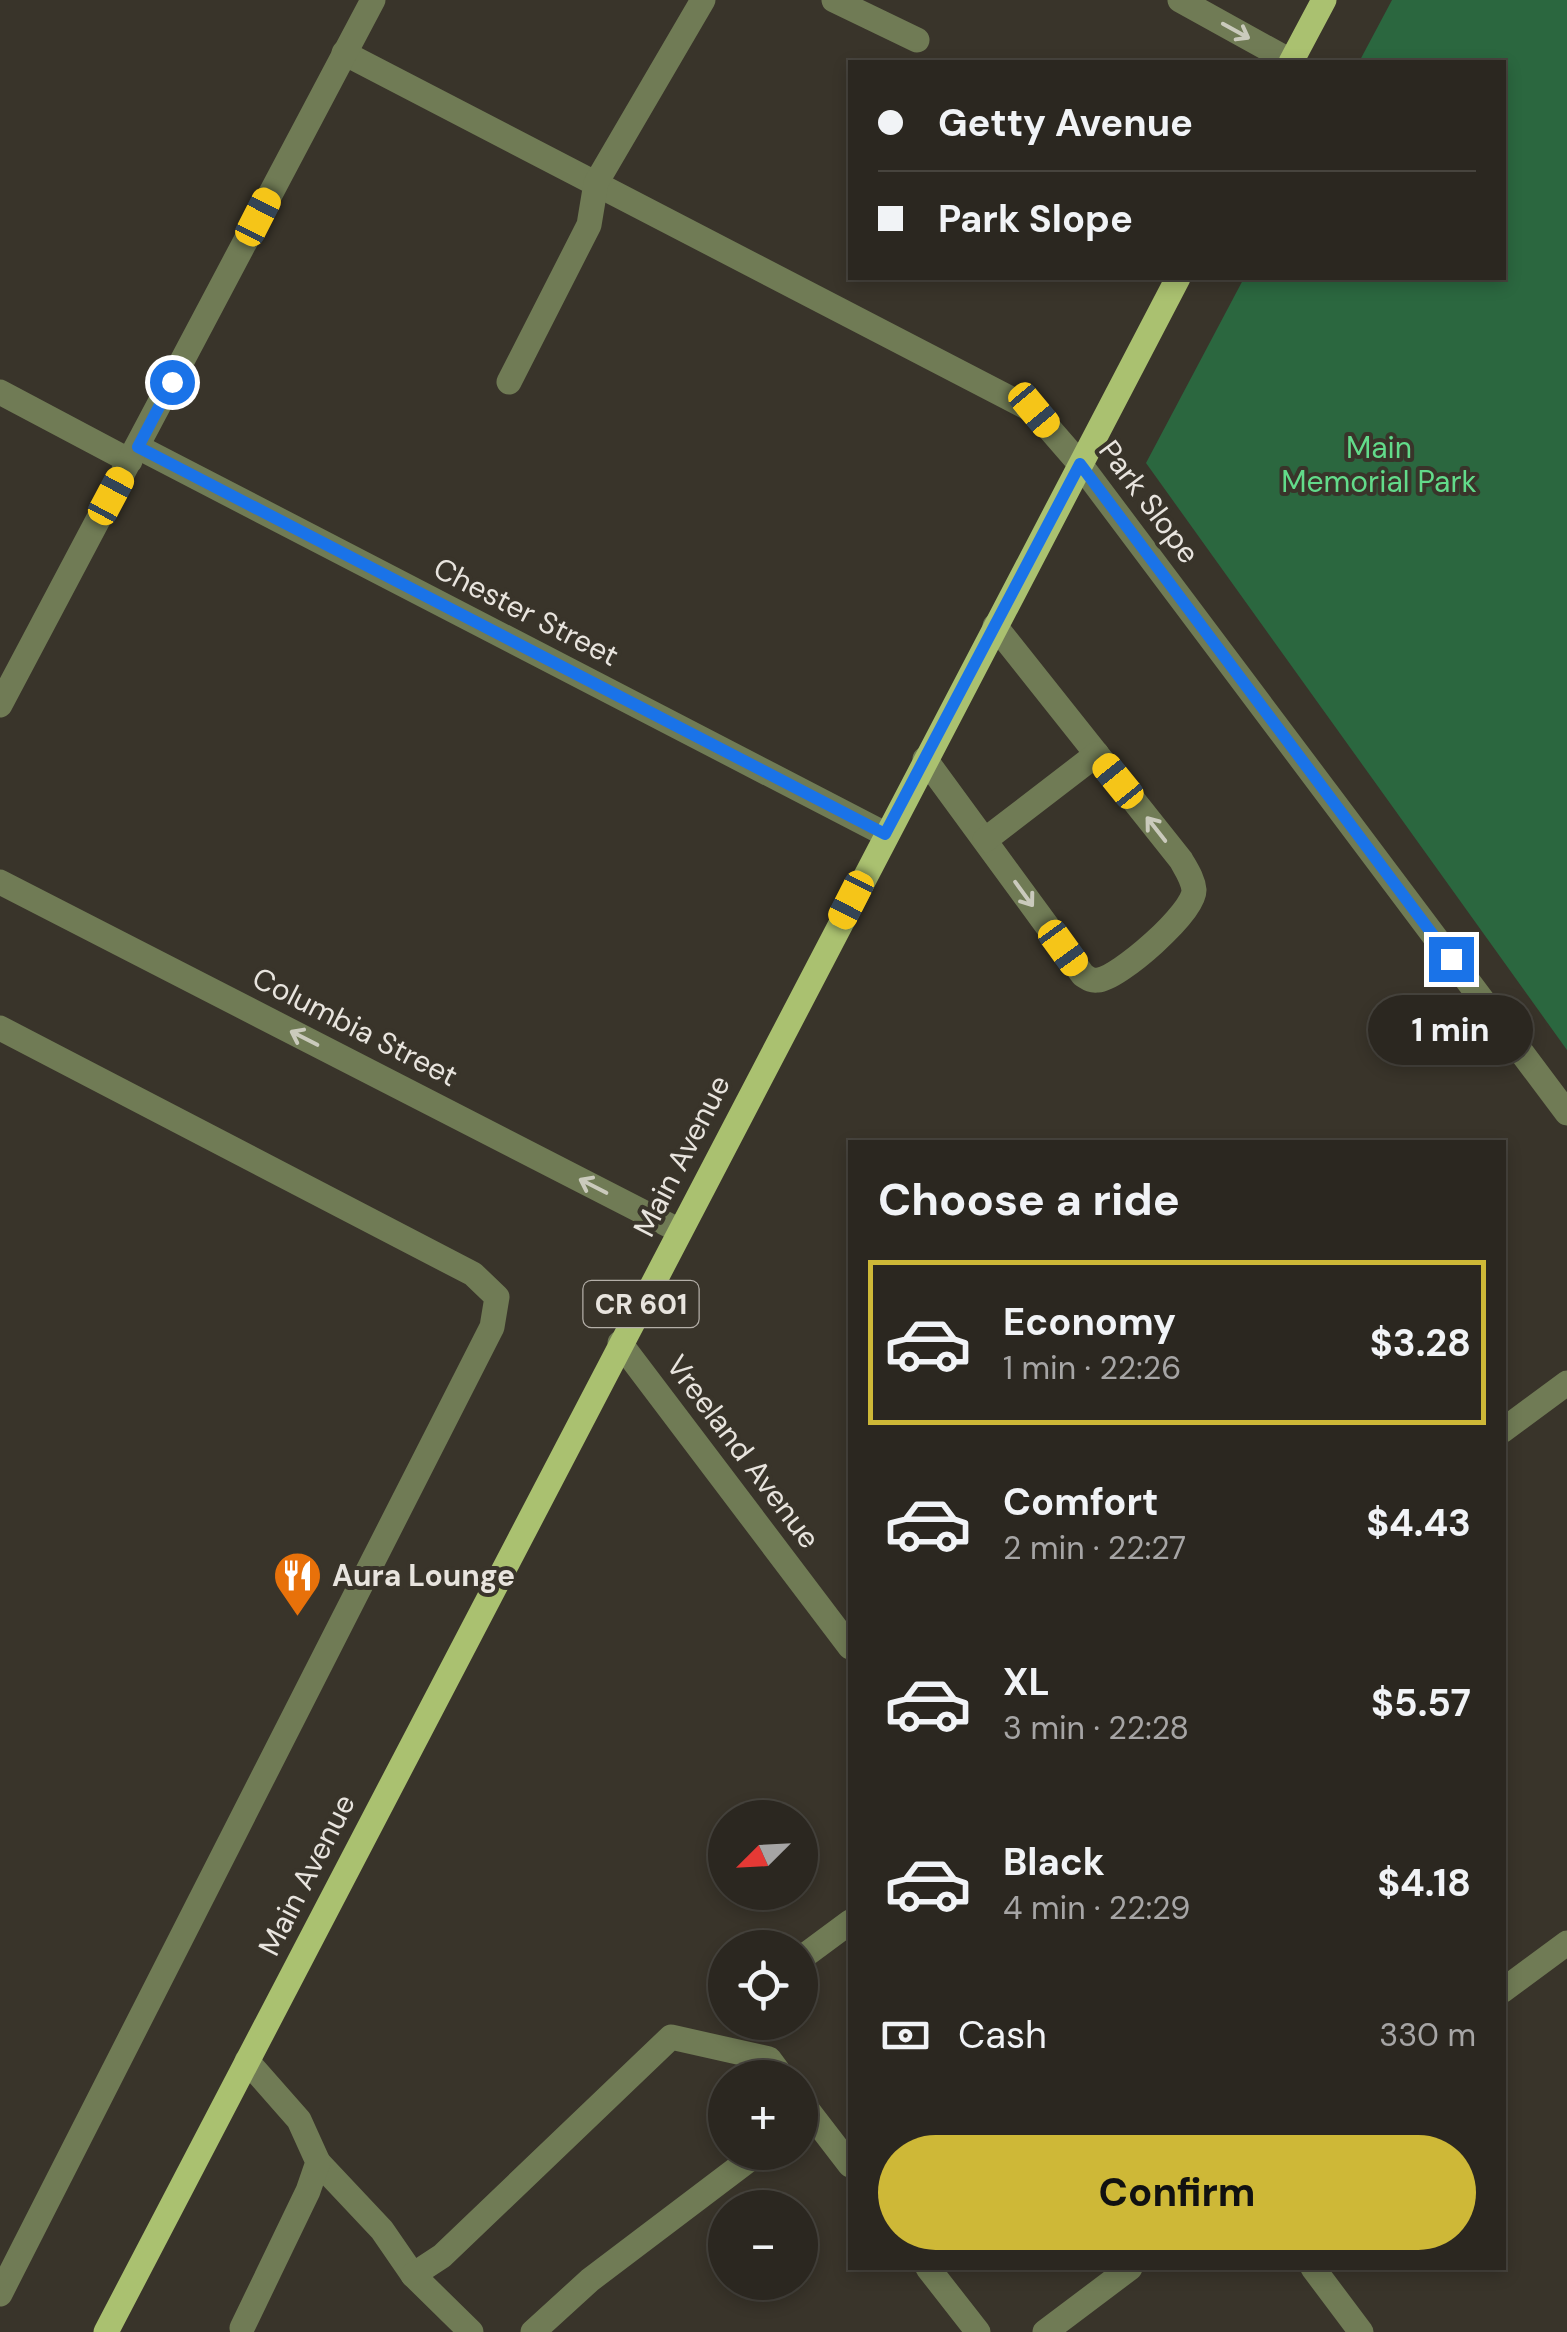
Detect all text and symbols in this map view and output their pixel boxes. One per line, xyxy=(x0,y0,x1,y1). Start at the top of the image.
one-way arrow xyxy=(1220,21,1250,41)
text: Getty Avenue xyxy=(938,98,1193,148)
car xyxy=(231,183,285,251)
text: Park Slope xyxy=(938,194,1133,244)
route start xyxy=(150,360,195,405)
car xyxy=(1003,377,1065,443)
park label: Main Memorial Park xyxy=(1281,428,1477,501)
street label: Park Slope xyxy=(1090,432,1209,571)
car xyxy=(84,462,138,530)
street label: Chester Street xyxy=(427,548,625,675)
car xyxy=(1087,748,1149,814)
one-way arrow xyxy=(1145,816,1167,842)
car xyxy=(824,866,878,934)
one-way arrow xyxy=(1013,880,1034,907)
car xyxy=(1033,915,1093,981)
route end xyxy=(1429,937,1474,982)
street label: Columbia Street xyxy=(246,958,464,1095)
callout: 1 min xyxy=(1368,994,1534,1064)
text: 1 min xyxy=(1412,1009,1489,1051)
one-way arrow xyxy=(290,1028,320,1047)
street label: Main Avenue xyxy=(624,1069,739,1243)
text: Choose a ride xyxy=(878,1170,1180,1229)
one-way arrow xyxy=(579,1176,609,1195)
road number: CR 601 xyxy=(584,1281,698,1327)
text: Economy xyxy=(1003,1297,1176,1347)
icon: car xyxy=(883,1298,973,1388)
text: $3.28 xyxy=(1370,1318,1471,1368)
street label: Vreeland Avenue xyxy=(658,1347,829,1556)
text: 1 min · 22:26 xyxy=(1003,1347,1181,1389)
text: Comfort xyxy=(1003,1477,1159,1527)
icon: car xyxy=(883,1478,973,1568)
text: $4.43 xyxy=(1366,1498,1471,1548)
text: 2 min · 22:27 xyxy=(1003,1527,1186,1569)
restaurant icon: Aura Lounge xyxy=(271,1550,323,1618)
place label: Aura Lounge xyxy=(332,1556,515,1595)
text: XL xyxy=(1003,1657,1050,1707)
icon: car xyxy=(883,1658,973,1748)
text: $5.57 xyxy=(1371,1678,1471,1728)
text: 3 min · 22:28 xyxy=(1003,1707,1189,1749)
street label: Main Avenue xyxy=(249,1788,364,1962)
north arrow xyxy=(708,1800,818,1910)
map controls xyxy=(708,1800,818,2300)
text: Black xyxy=(1003,1837,1105,1887)
icon: car xyxy=(883,1838,973,1928)
text: $4.18 xyxy=(1377,1858,1471,1908)
text: 4 min · 22:29 xyxy=(1003,1887,1190,1929)
button: locate xyxy=(708,1930,818,2040)
icon: cash xyxy=(878,2008,933,2063)
text: Cash xyxy=(958,2010,1047,2060)
text: 330 m xyxy=(1379,2014,1476,2056)
button: + xyxy=(708,2060,818,2170)
button: Confirm xyxy=(878,2135,1476,2250)
button: − xyxy=(708,2190,818,2300)

